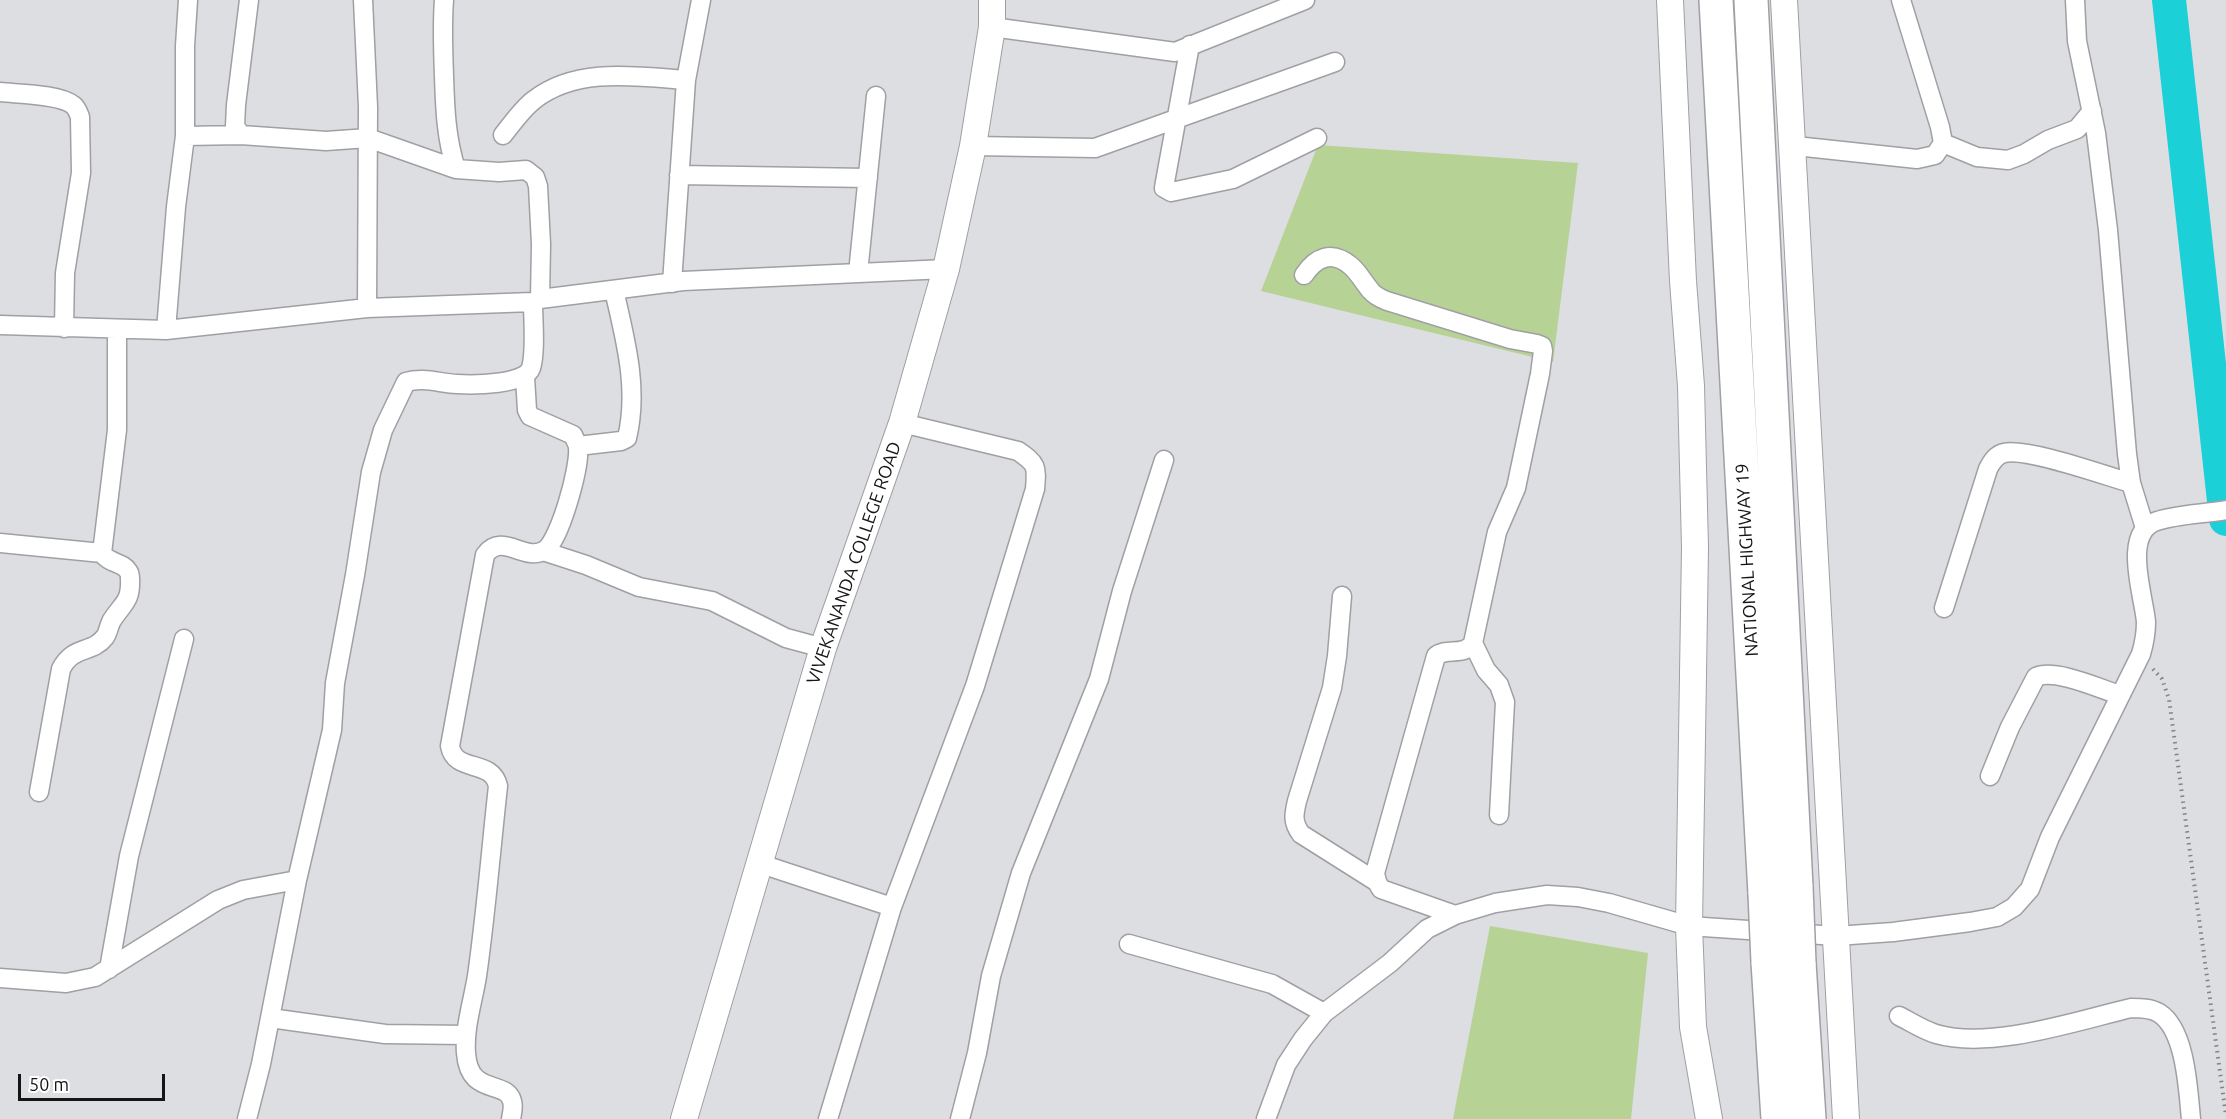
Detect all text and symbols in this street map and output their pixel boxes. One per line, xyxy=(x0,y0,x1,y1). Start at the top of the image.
street label: VIVEKANANDA COLLEGE ROAD xyxy=(802,439,906,687)
street label: NATIONAL HIGHWAY 19 xyxy=(1731,463,1763,657)
scale bar xyxy=(21,1062,168,1100)
text: 50 m xyxy=(29,1074,69,1094)

